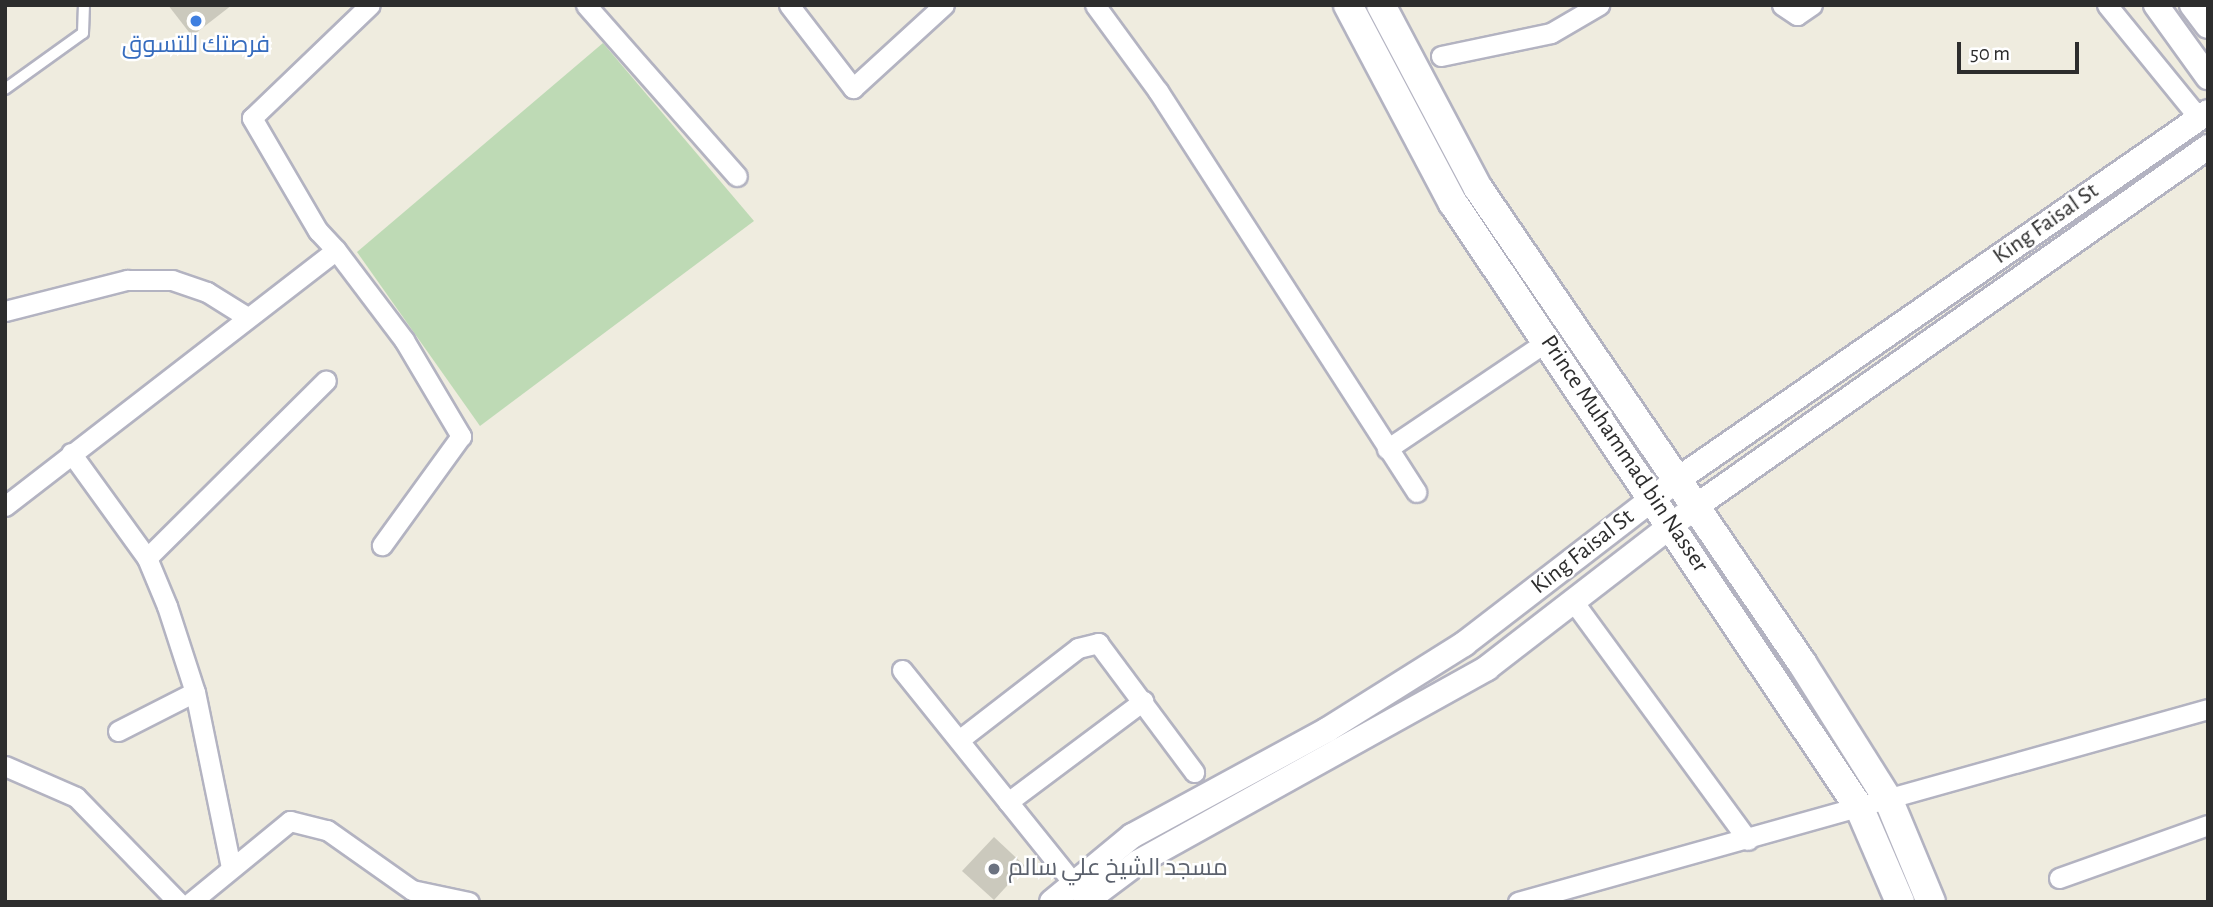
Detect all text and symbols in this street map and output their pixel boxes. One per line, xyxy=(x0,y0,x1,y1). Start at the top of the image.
marker: فرصتك للتسوق xyxy=(188,13,204,29)
scale bar xyxy=(1961,28,2084,72)
place label: فرصتك للتسوق xyxy=(122,32,270,60)
text: 50 m xyxy=(1970,43,2010,64)
street label: King Faisal St xyxy=(1988,177,2104,271)
street label: Prince Muhammad bin Nasser xyxy=(1534,330,1714,578)
street label: King Faisal St xyxy=(1526,503,1640,601)
place label: مسجد الشيخ علي سالم xyxy=(1008,855,1228,883)
marker: مسجد الشيخ علي سالم xyxy=(986,861,1002,877)

